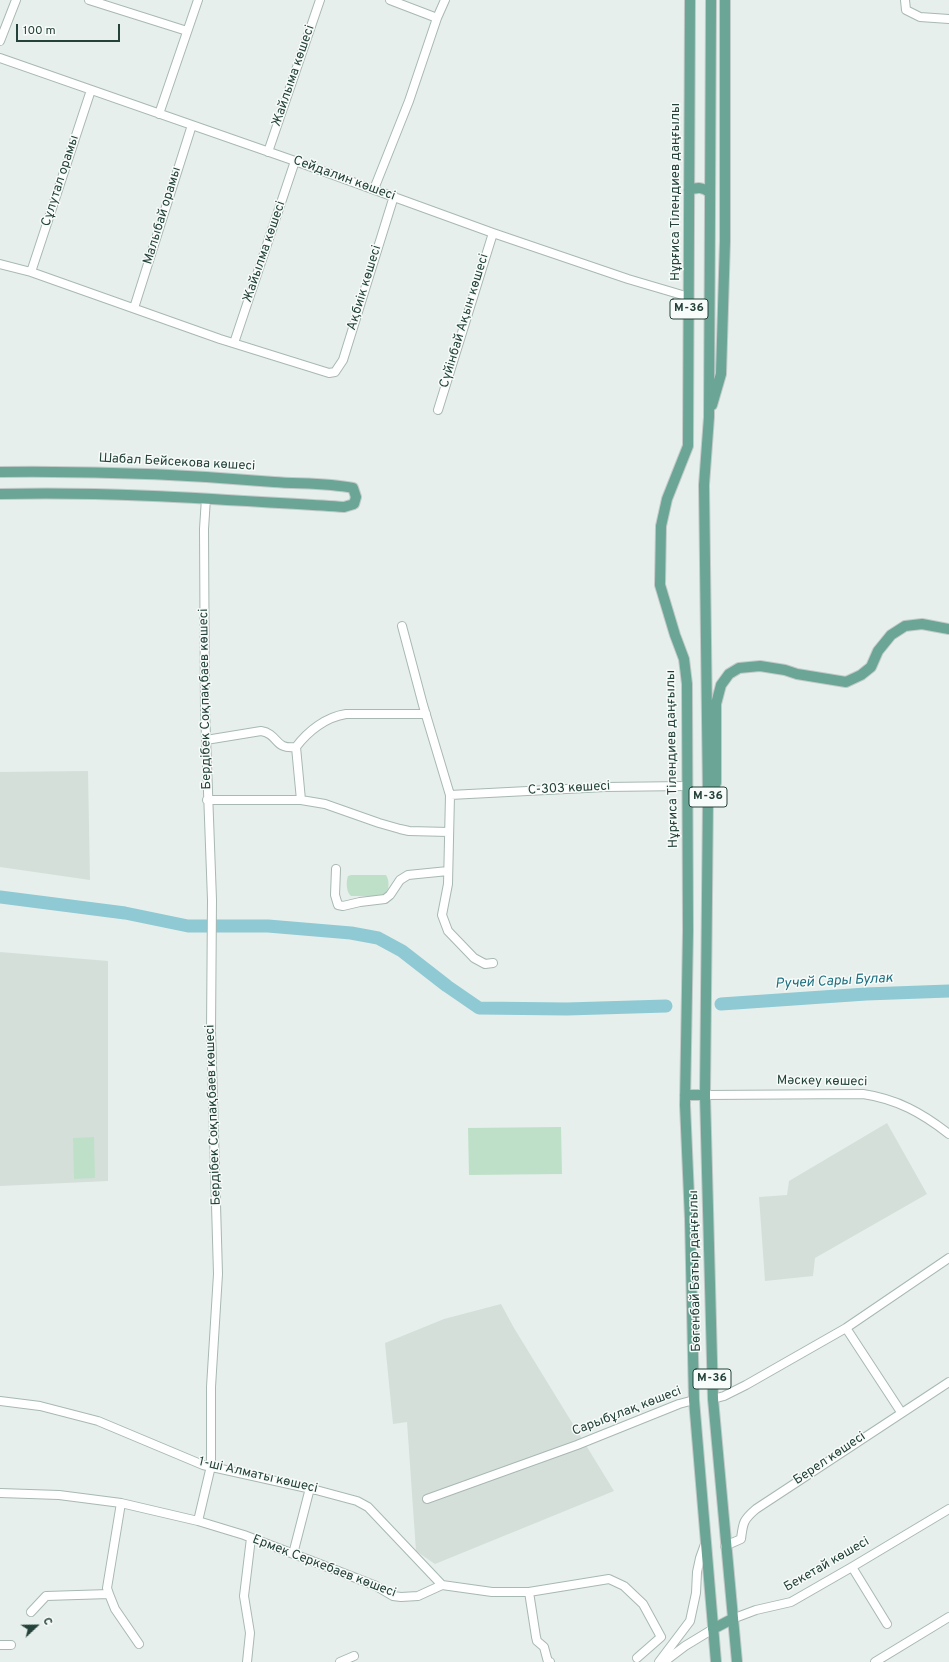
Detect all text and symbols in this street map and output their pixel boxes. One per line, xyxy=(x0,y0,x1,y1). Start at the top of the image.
scale bar xyxy=(18,16,122,42)
text: 100 m xyxy=(23,23,56,39)
street label: Жайлыма көшесі xyxy=(269,23,319,129)
street label: Нұрғиса Тілендиев даңғылы xyxy=(668,103,684,281)
street label: Сұлутал орамы xyxy=(39,134,83,228)
street label: Сейдалин көшесі xyxy=(291,153,397,205)
street label: Малыбай орамы xyxy=(141,165,185,267)
street label: Жайылма көшесі xyxy=(240,199,290,305)
street label: Ақбиік көшесі xyxy=(345,244,385,332)
street label: Сүйінбай Ақын көшесі xyxy=(437,252,493,390)
road number: M-36 xyxy=(670,299,708,319)
street label: Шабал Бейсекова көшесі xyxy=(98,451,256,475)
street label: Бердібек Соқпақбаев көшесі xyxy=(197,608,215,790)
street label: Нұрғиса Тілендиев даңғылы xyxy=(664,670,682,848)
street label: С-303 көшесі xyxy=(527,779,611,799)
road number: M-36 xyxy=(689,787,727,807)
water label: Ручей Сары Булак xyxy=(775,971,893,993)
street label: Бердібек Соқпақбаев көшесі xyxy=(203,1024,225,1206)
street label: Мәскеу көшесі xyxy=(777,1073,867,1091)
street label: Бөгенбай Батыр даңғылы xyxy=(687,1190,705,1352)
road number: M-36 xyxy=(693,1369,731,1389)
street label: Сарыбұлақ көшесі xyxy=(570,1384,684,1440)
street label: Берел көшесі xyxy=(791,1429,869,1489)
street label: 1-ші Алматы көшесі xyxy=(197,1455,319,1497)
street label: Ермек Серкебаев көшесі xyxy=(250,1532,398,1602)
street label: Бекетай көшесі xyxy=(782,1534,872,1596)
north arrow xyxy=(16,1606,56,1646)
text: С xyxy=(39,1616,55,1627)

